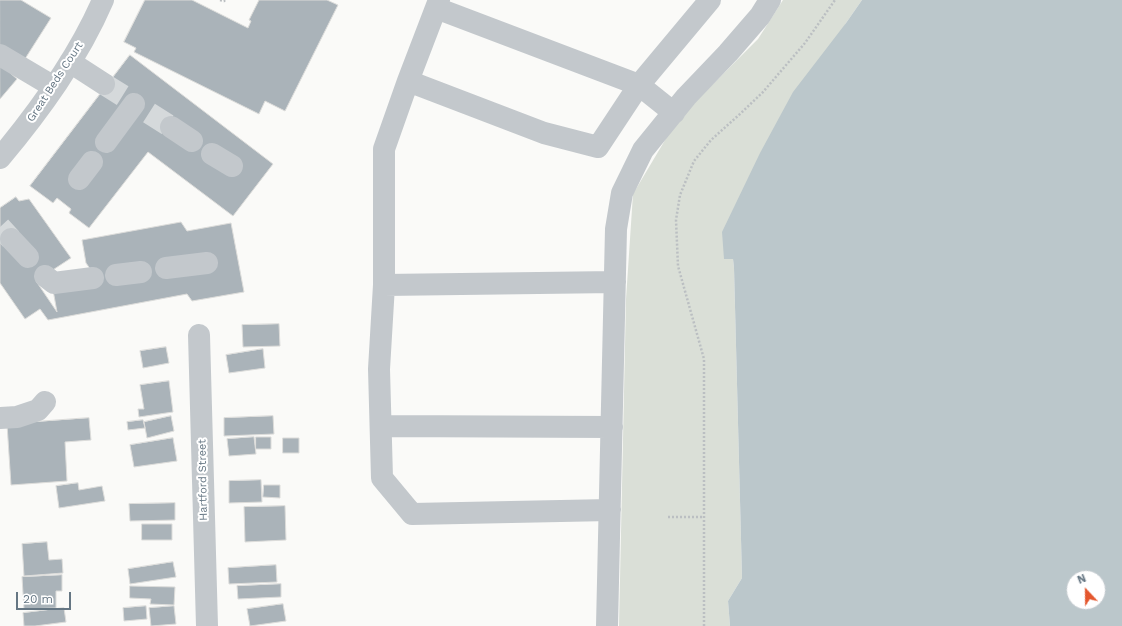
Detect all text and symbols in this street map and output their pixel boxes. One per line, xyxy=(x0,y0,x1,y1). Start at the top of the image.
street label: Great Beds Court xyxy=(24,40,86,124)
street label: Hartford Street xyxy=(196,439,210,521)
north arrow xyxy=(1066,570,1106,610)
text: N xyxy=(1075,572,1088,587)
scale bar xyxy=(18,584,73,610)
text: 20 m xyxy=(23,592,53,606)

